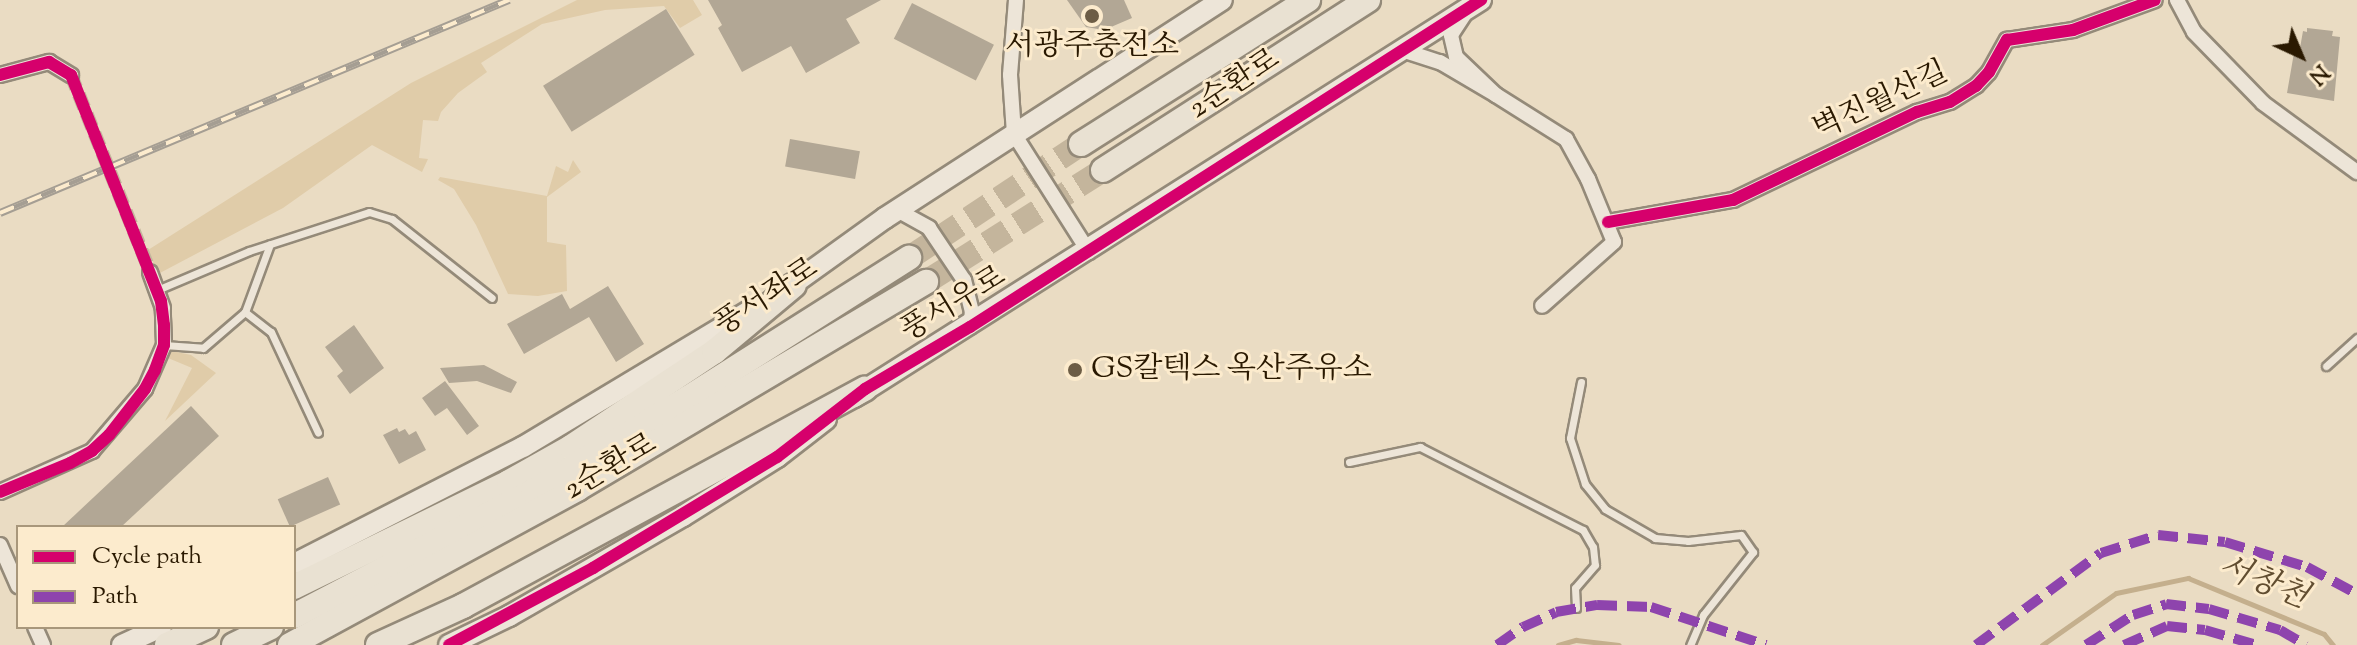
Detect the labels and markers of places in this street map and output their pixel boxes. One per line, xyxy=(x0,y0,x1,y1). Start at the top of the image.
marker: 서광주충전소 xyxy=(1083,7,1101,25)
place label: 서광주충전소 xyxy=(1005,29,1179,65)
place label: GS칼텍스 옥산주유소 xyxy=(1091,352,1372,388)
marker: GS칼텍스 옥산주유소 xyxy=(1066,361,1084,379)

